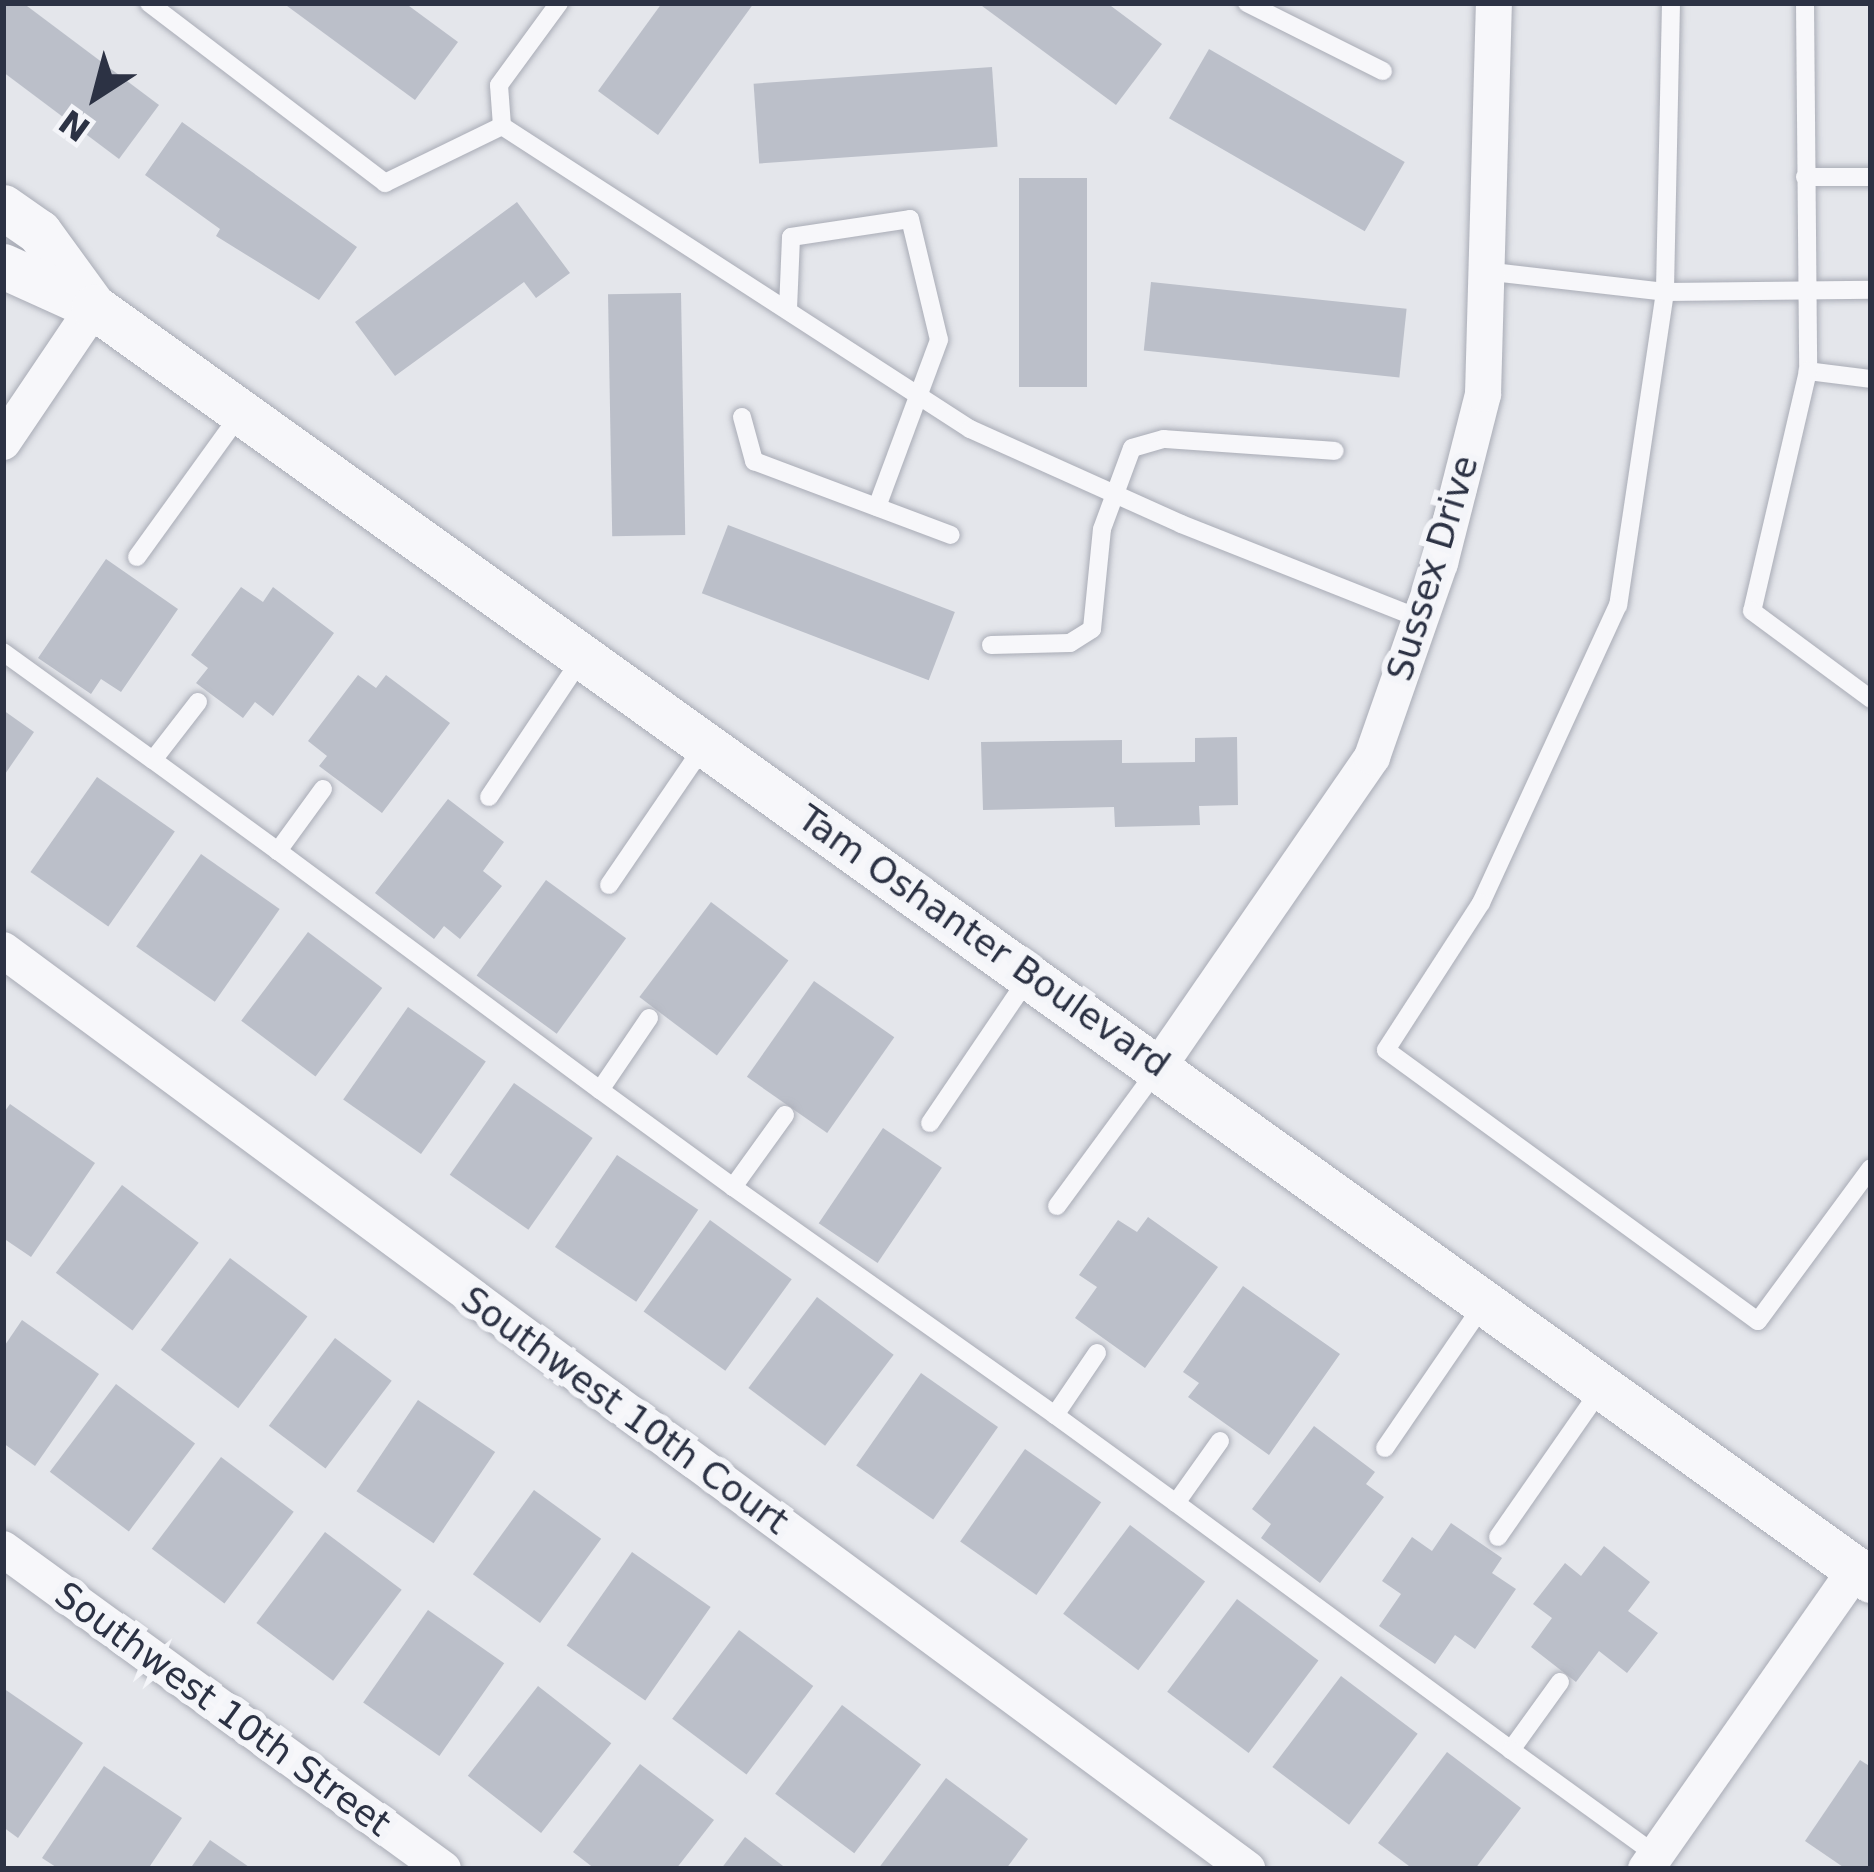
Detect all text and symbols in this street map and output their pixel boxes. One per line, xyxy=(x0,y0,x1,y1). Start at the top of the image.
north arrow xyxy=(36,36,156,156)
text: N xyxy=(52,102,97,149)
street label: Sussex Drive xyxy=(1377,450,1487,686)
street label: Tam Oshanter Boulevard xyxy=(790,796,1178,1086)
street label: Southwest 10th Court xyxy=(453,1277,797,1543)
street label: Southwest 10th Street xyxy=(47,1573,399,1845)

